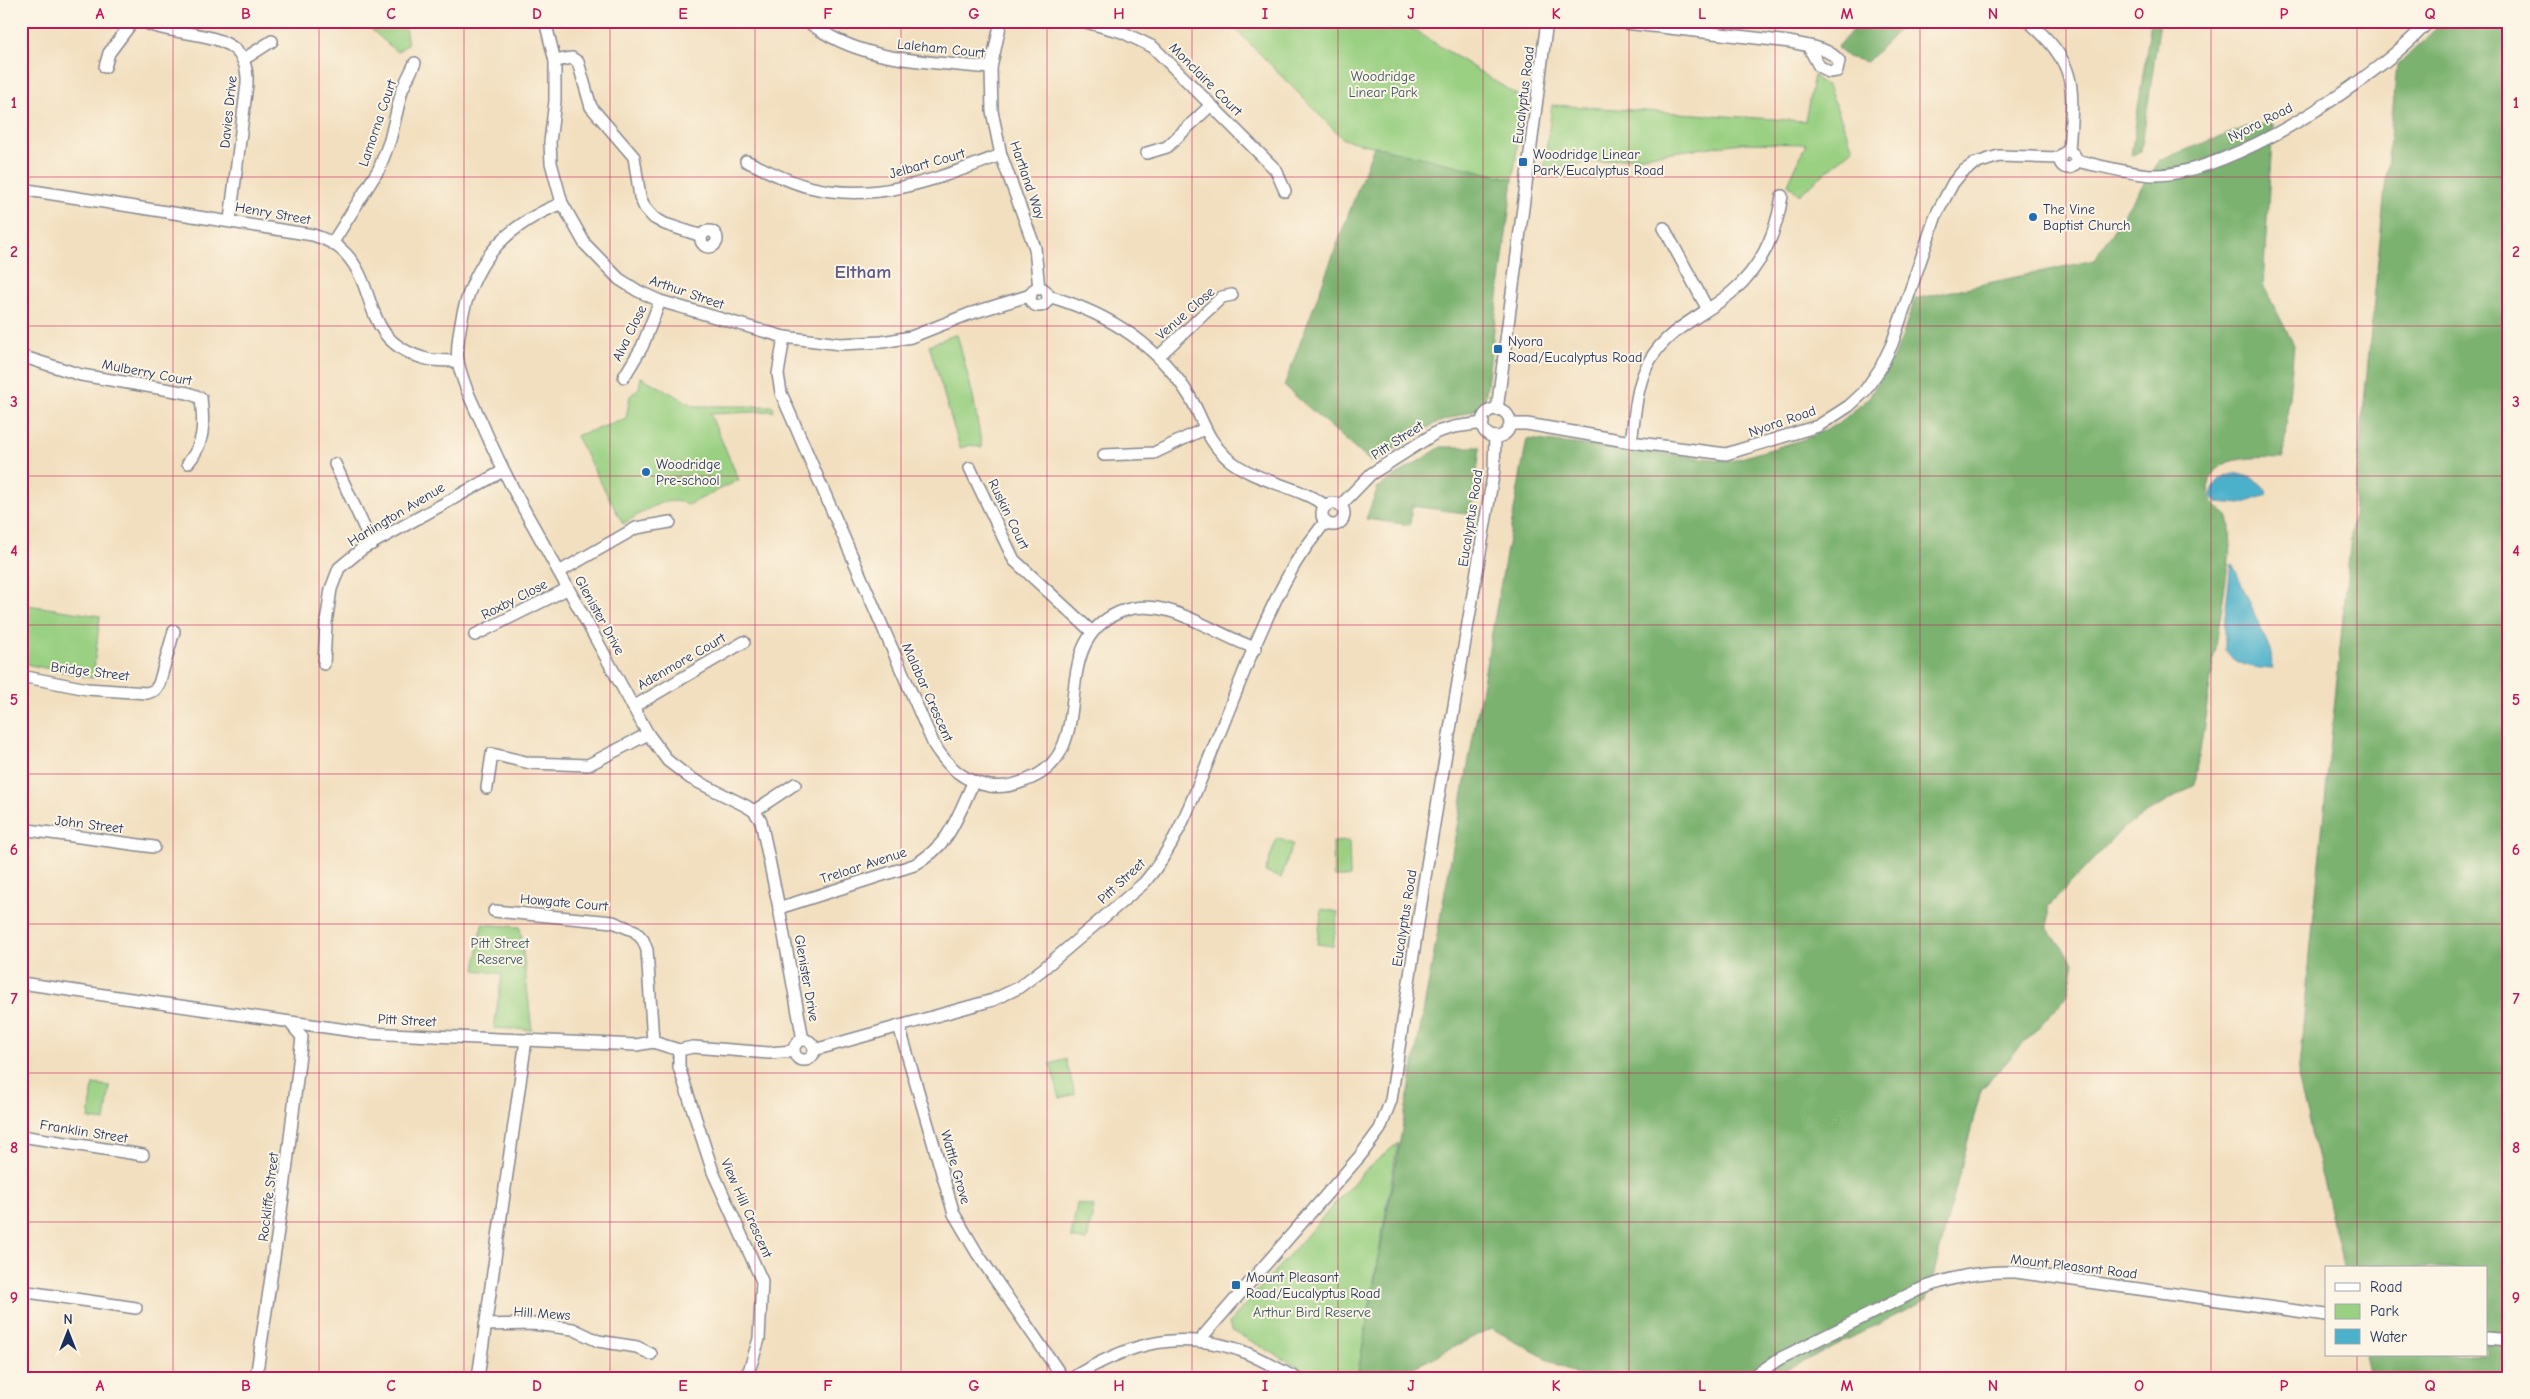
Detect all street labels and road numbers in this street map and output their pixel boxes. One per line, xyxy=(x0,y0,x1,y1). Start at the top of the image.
street label: Laleham Court xyxy=(896,35,986,62)
street label: Monclaire Court xyxy=(1165,39,1247,120)
street label: Eucalyptus Road xyxy=(1509,45,1538,145)
street label: Davies Drive xyxy=(216,75,241,149)
street label: Lamorna Court xyxy=(355,76,401,169)
street label: Nyora Road xyxy=(2225,99,2295,146)
street label: Hartland Way xyxy=(1006,139,1049,222)
street label: Jelbart Court xyxy=(887,144,968,182)
street label: Henry Street xyxy=(234,198,313,229)
street label: Arthur Street xyxy=(647,272,727,313)
street label: Venue Close xyxy=(1153,283,1218,343)
street label: Alva Close xyxy=(609,302,650,364)
street label: Mulberry Court xyxy=(101,355,194,390)
street label: Nyora Road xyxy=(1746,402,1818,441)
street label: Pitt Street xyxy=(1368,417,1427,464)
street label: Eucalyptus Road xyxy=(1454,468,1487,568)
street label: Ruskin Court xyxy=(984,476,1033,553)
street label: Harlington Avenue xyxy=(345,479,448,550)
street label: Glenister Drive xyxy=(571,573,628,658)
street label: Roxby Close xyxy=(478,576,550,623)
street label: Adenmore Court xyxy=(634,629,729,694)
street label: Malabar Crescent xyxy=(898,640,957,745)
street label: Bridge Street xyxy=(50,658,131,685)
street label: John Street xyxy=(54,812,125,837)
street label: Treloar Avenue xyxy=(818,843,909,887)
street label: Pitt Street xyxy=(1094,854,1149,908)
street label: Eucalyptus Road xyxy=(1388,868,1421,968)
street label: Howgate Court xyxy=(519,890,610,915)
street label: Glenister Drive xyxy=(791,933,823,1023)
street label: Pitt Street xyxy=(377,1010,438,1031)
street label: Franklin Street xyxy=(39,1116,130,1147)
street label: Wattle Grove xyxy=(937,1128,974,1206)
street label: Rockliffe Street xyxy=(255,1151,283,1243)
street label: View Hill Crescent xyxy=(717,1156,776,1261)
street label: Mount Pleasant Road xyxy=(2010,1250,2138,1283)
street label: Hill Mews xyxy=(513,1303,571,1324)

